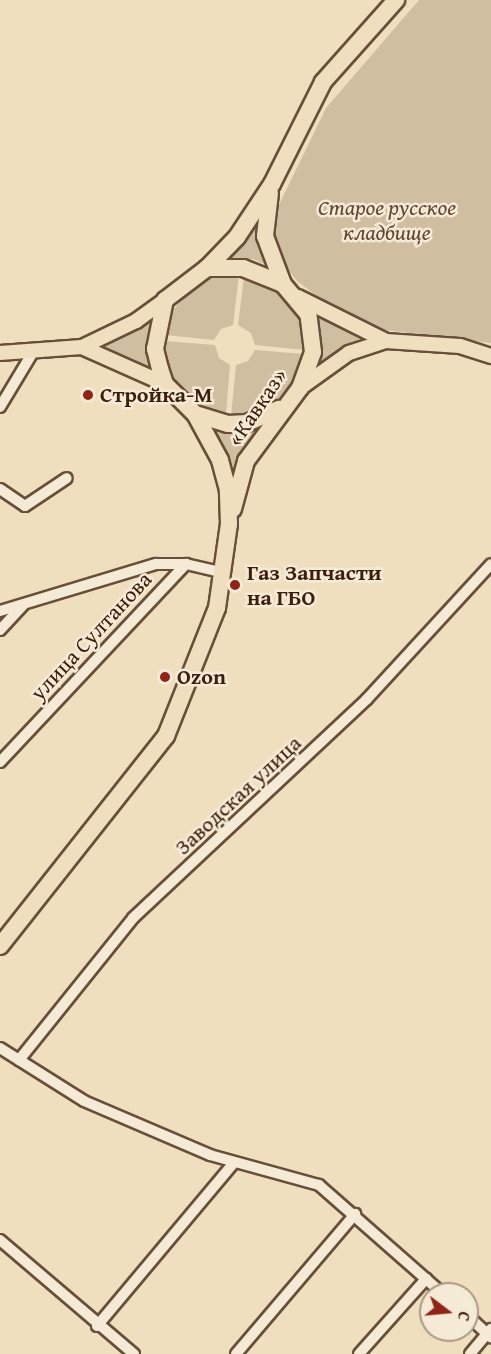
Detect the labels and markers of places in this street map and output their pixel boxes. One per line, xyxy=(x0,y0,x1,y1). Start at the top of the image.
place label: Стройка-М xyxy=(100,382,213,408)
marker: Стройка-М xyxy=(81,388,95,402)
place label: Газ Запчасти на ГБО xyxy=(247,559,382,610)
marker: Газ Запчасти на ГБО xyxy=(228,578,242,592)
place label: Ozon xyxy=(177,664,226,690)
marker: Ozon xyxy=(158,670,172,684)

